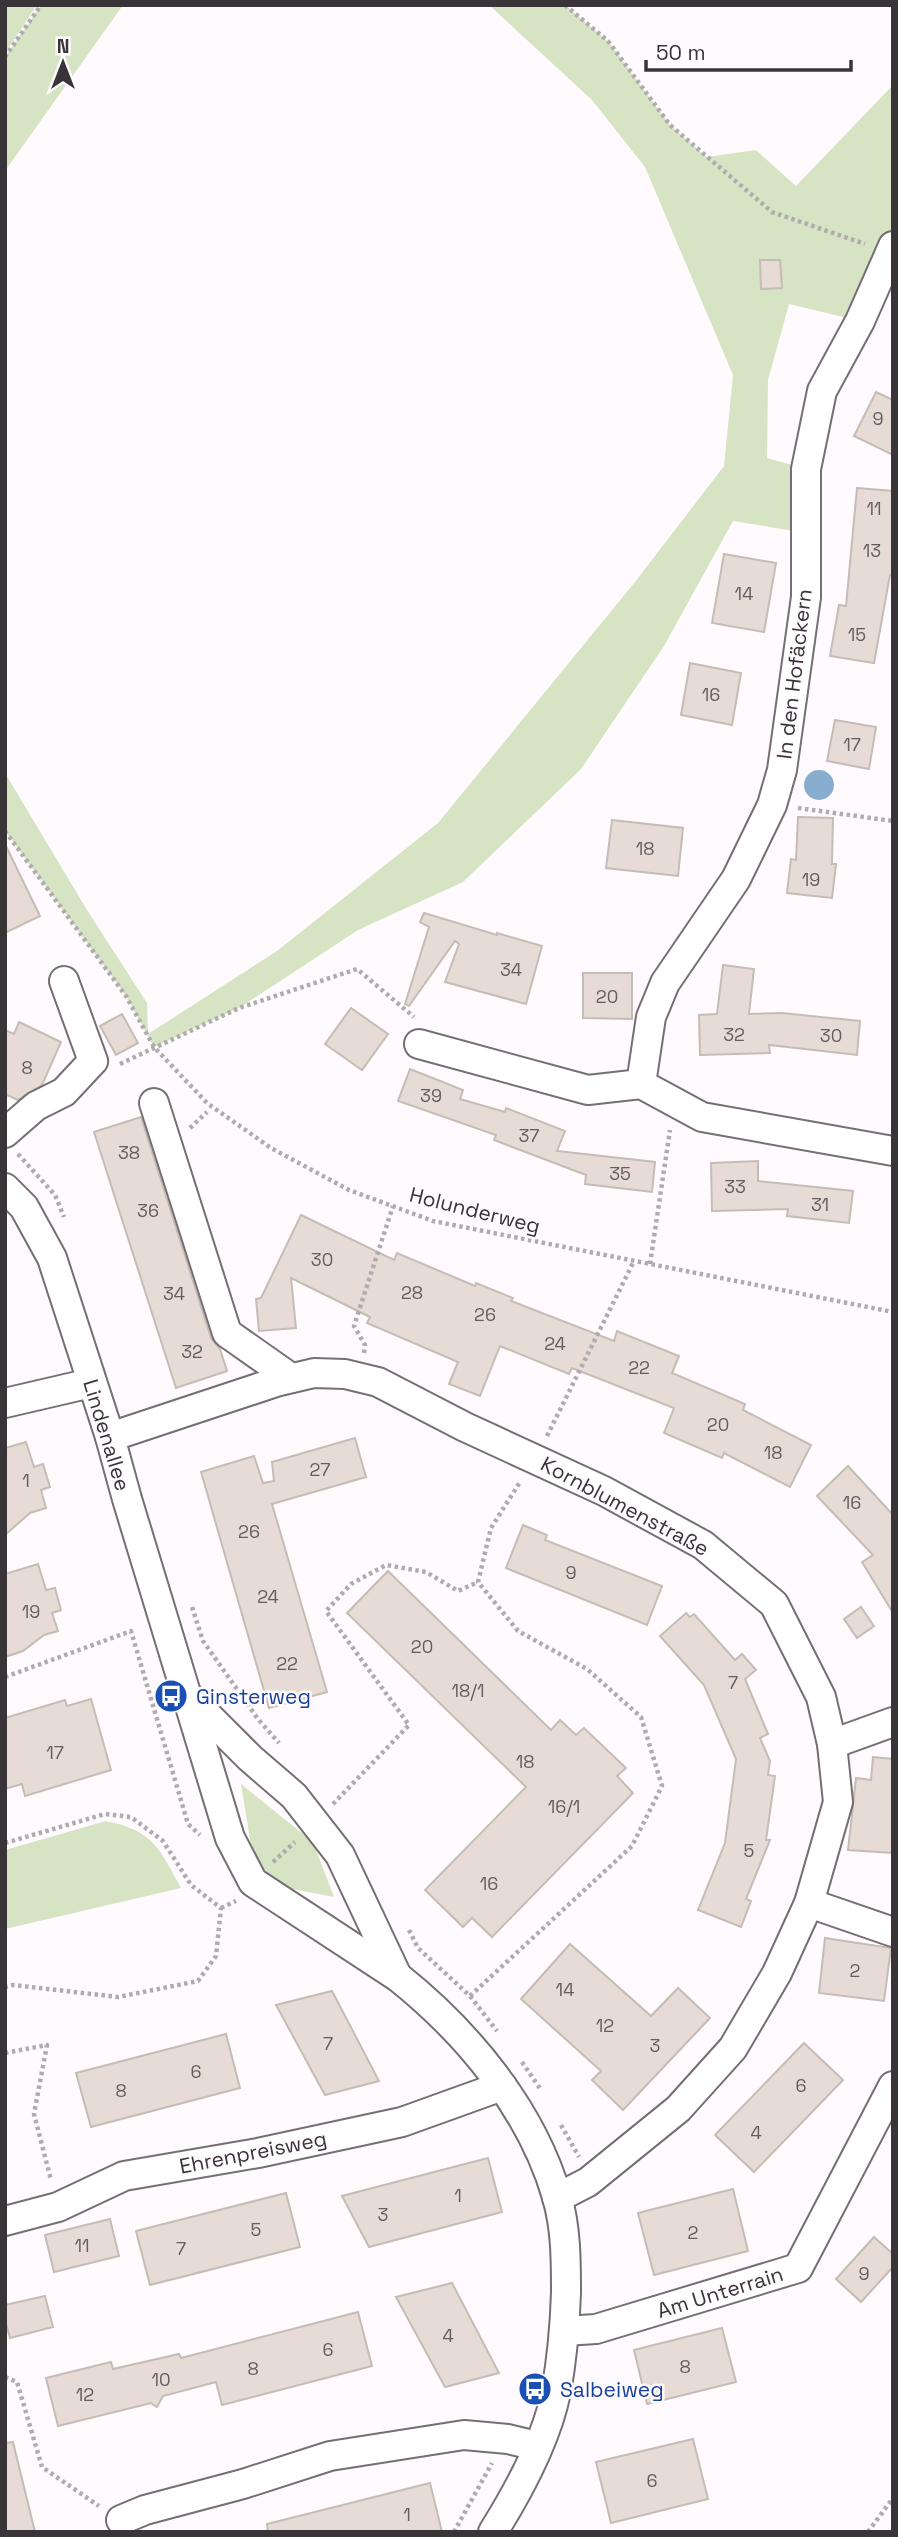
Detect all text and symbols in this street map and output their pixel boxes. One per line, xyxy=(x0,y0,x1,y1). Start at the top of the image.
north arrow xyxy=(28,28,98,98)
scale bar xyxy=(646,28,851,72)
text: N xyxy=(57,34,69,59)
text: 50 m xyxy=(656,39,706,66)
house number: 9 xyxy=(872,407,884,430)
house number: 11 xyxy=(866,497,882,520)
house number: 13 xyxy=(863,539,881,562)
house number: 14 xyxy=(735,582,753,605)
street label: In den Hofäckern xyxy=(770,587,818,761)
house number: 15 xyxy=(848,623,866,646)
house number: 16 xyxy=(702,683,720,706)
house number: 17 xyxy=(843,733,861,756)
house number: 18 xyxy=(636,837,654,860)
house number: 19 xyxy=(802,868,820,891)
house number: 34 xyxy=(500,958,522,981)
house number: 20 xyxy=(596,985,618,1008)
house number: 32 xyxy=(723,1023,745,1046)
house number: 30 xyxy=(820,1024,842,1047)
house number: 8 xyxy=(21,1056,33,1079)
house number: 39 xyxy=(420,1084,442,1107)
house number: 37 xyxy=(518,1124,540,1147)
house number: 38 xyxy=(118,1141,140,1164)
house number: 35 xyxy=(609,1162,631,1185)
house number: 33 xyxy=(724,1175,746,1198)
street label: Holunderweg xyxy=(407,1181,543,1239)
house number: 31 xyxy=(811,1193,829,1216)
house number: 36 xyxy=(137,1199,159,1222)
house number: 30 xyxy=(311,1248,333,1271)
house number: 28 xyxy=(401,1281,423,1304)
house number: 34 xyxy=(163,1282,185,1305)
house number: 26 xyxy=(474,1303,496,1326)
house number: 24 xyxy=(544,1332,566,1355)
house number: 32 xyxy=(181,1340,203,1363)
house number: 22 xyxy=(628,1356,650,1379)
street label: Lindenallee xyxy=(77,1376,137,1494)
house number: 20 xyxy=(707,1413,729,1436)
house number: 18 xyxy=(764,1441,782,1464)
street label: Kornblumenstraße xyxy=(536,1450,714,1562)
house number: 27 xyxy=(310,1458,330,1481)
house number: 1 xyxy=(22,1469,30,1492)
house number: 16 xyxy=(843,1491,861,1514)
house number: 26 xyxy=(238,1520,260,1543)
house number: 9 xyxy=(565,1561,577,1584)
house number: 24 xyxy=(257,1585,279,1608)
house number: 19 xyxy=(22,1600,40,1623)
house number: 20 xyxy=(411,1635,433,1658)
house number: 22 xyxy=(276,1652,298,1675)
house number: 7 xyxy=(728,1671,738,1694)
bus stop icon: Ginsterweg xyxy=(152,1677,190,1715)
house number: 18/1 xyxy=(452,1679,484,1702)
place label: Ginsterweg xyxy=(196,1683,311,1710)
house number: 17 xyxy=(46,1741,64,1764)
house number: 18 xyxy=(516,1750,534,1773)
house number: 16/1 xyxy=(548,1795,580,1818)
house number: 5 xyxy=(744,1839,754,1862)
house number: 16 xyxy=(480,1872,498,1895)
house number: 2 xyxy=(850,1959,860,1982)
house number: 14 xyxy=(556,1978,574,2001)
house number: 12 xyxy=(596,2014,614,2037)
house number: 7 xyxy=(323,2032,333,2055)
house number: 3 xyxy=(650,2034,660,2057)
house number: 6 xyxy=(190,2060,202,2083)
house number: 6 xyxy=(795,2074,807,2097)
house number: 8 xyxy=(115,2079,127,2102)
house number: 4 xyxy=(750,2121,762,2144)
street label: Ehrenpreisweg xyxy=(177,2124,329,2180)
house number: 1 xyxy=(454,2184,462,2207)
house number: 3 xyxy=(378,2203,388,2226)
house number: 5 xyxy=(251,2218,261,2241)
house number: 2 xyxy=(688,2221,698,2244)
house number: 11 xyxy=(74,2234,90,2257)
house number: 7 xyxy=(176,2237,186,2260)
street label: Am Unterrain xyxy=(654,2260,786,2324)
house number: 9 xyxy=(858,2262,870,2285)
house number: 4 xyxy=(442,2324,454,2347)
house number: 6 xyxy=(322,2338,334,2361)
house number: 8 xyxy=(679,2355,691,2378)
house number: 8 xyxy=(247,2357,259,2380)
house number: 10 xyxy=(151,2368,171,2391)
bus stop icon: Salbeiweg xyxy=(516,2370,554,2408)
place label: Salbeiweg xyxy=(560,2376,664,2403)
house number: 12 xyxy=(76,2383,94,2406)
house number: 6 xyxy=(646,2469,658,2492)
house number: 1 xyxy=(403,2503,411,2526)

